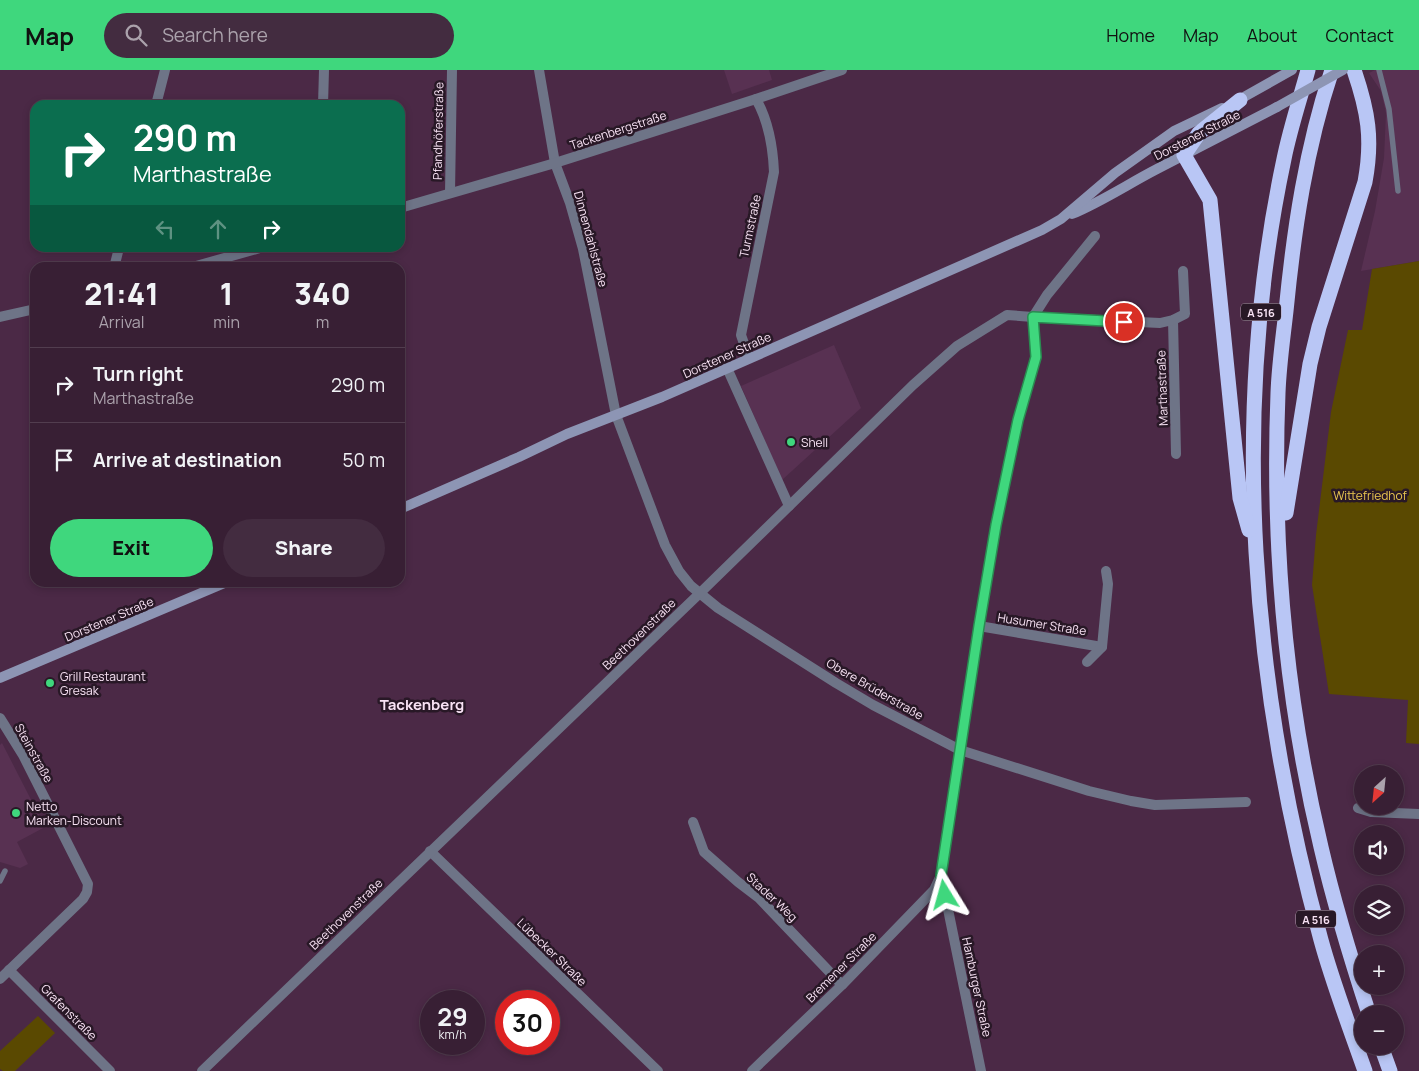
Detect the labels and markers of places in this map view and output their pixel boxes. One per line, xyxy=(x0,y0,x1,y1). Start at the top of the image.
pin xyxy=(1103,301,1145,343)
place label: Shell xyxy=(801,434,828,451)
marker: Shell xyxy=(785,436,797,448)
place label: Grill Restaurant Gresak xyxy=(60,668,146,699)
marker: Grill Restaurant Gresak xyxy=(44,677,56,689)
place label: Netto Marken-Discount xyxy=(26,798,122,829)
marker: Netto Marken-Discount xyxy=(10,807,22,819)

